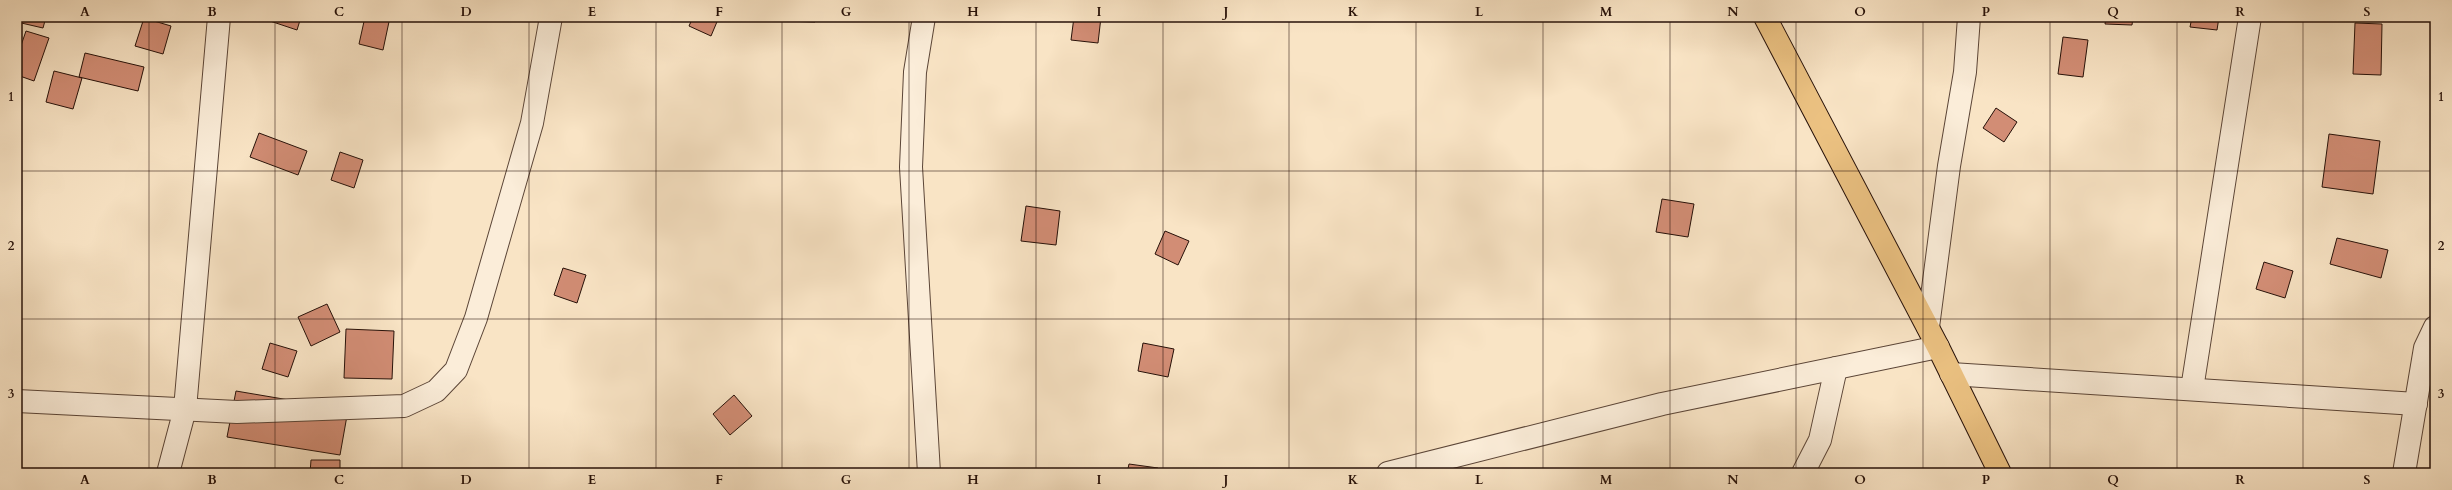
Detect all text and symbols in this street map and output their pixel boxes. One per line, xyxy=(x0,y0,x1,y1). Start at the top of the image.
text: A xyxy=(80,3,90,21)
text: B xyxy=(207,3,217,21)
text: C xyxy=(334,3,344,21)
text: D xyxy=(460,3,472,21)
text: E xyxy=(588,3,596,21)
text: F xyxy=(715,3,723,21)
text: G xyxy=(841,3,852,21)
text: H xyxy=(967,3,979,21)
text: I xyxy=(1096,3,1102,21)
text: J xyxy=(1222,3,1229,21)
text: K xyxy=(1348,3,1359,21)
text: L xyxy=(1475,3,1484,21)
text: M xyxy=(1600,3,1613,21)
text: N xyxy=(1727,3,1739,21)
text: O xyxy=(1854,3,1866,21)
text: P xyxy=(1982,3,1990,21)
text: Q xyxy=(2107,3,2119,21)
text: R xyxy=(2235,3,2245,21)
text: S xyxy=(2364,3,2371,21)
text: 1 xyxy=(8,88,14,106)
text: 1 xyxy=(2438,88,2444,106)
text: 2 xyxy=(8,237,15,255)
text: 2 xyxy=(2438,237,2445,255)
text: 3 xyxy=(8,385,15,403)
text: 3 xyxy=(2438,385,2445,403)
text: A xyxy=(80,471,90,489)
text: B xyxy=(207,471,217,489)
text: C xyxy=(334,471,344,489)
text: D xyxy=(460,471,472,489)
text: E xyxy=(588,471,596,489)
text: F xyxy=(715,471,723,489)
text: G xyxy=(841,471,852,489)
text: H xyxy=(967,471,979,489)
text: I xyxy=(1096,471,1102,489)
text: J xyxy=(1222,471,1229,489)
text: K xyxy=(1348,471,1359,489)
text: L xyxy=(1475,471,1484,489)
text: M xyxy=(1600,471,1613,489)
text: N xyxy=(1727,471,1739,489)
text: O xyxy=(1854,471,1866,489)
text: P xyxy=(1982,471,1990,489)
text: Q xyxy=(2107,471,2119,489)
text: R xyxy=(2235,471,2245,489)
text: S xyxy=(2364,471,2371,489)

